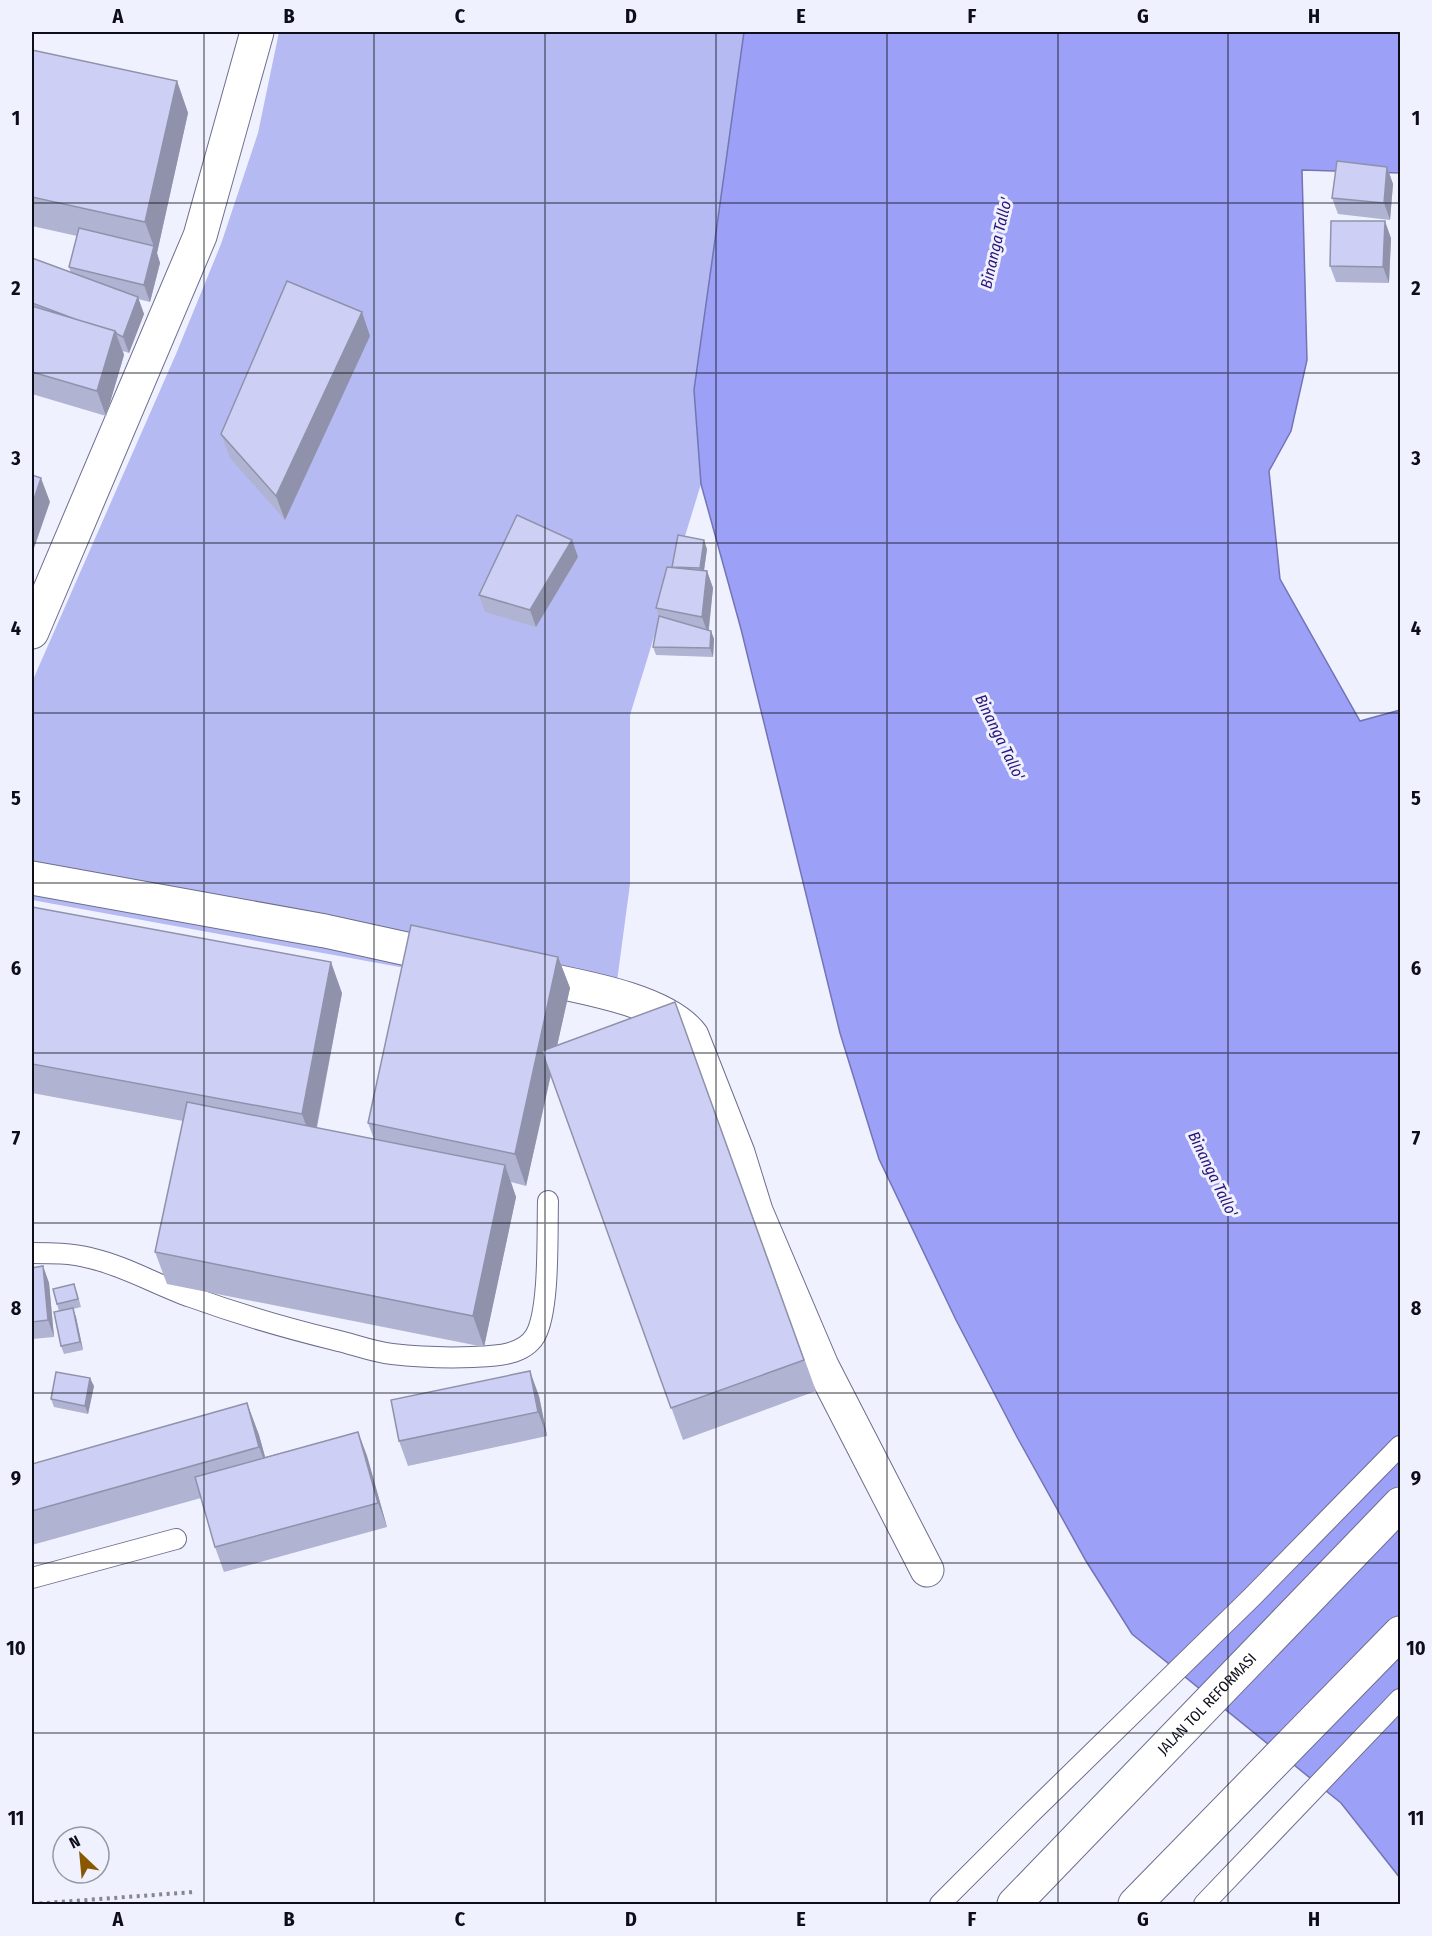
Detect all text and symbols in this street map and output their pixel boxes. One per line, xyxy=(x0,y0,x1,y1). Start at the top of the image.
text: A xyxy=(112,4,125,28)
text: B xyxy=(283,4,295,28)
text: C xyxy=(455,4,466,28)
text: D xyxy=(625,4,637,28)
text: E xyxy=(796,4,806,28)
text: F xyxy=(968,4,977,28)
text: G xyxy=(1137,4,1149,28)
text: H xyxy=(1308,4,1320,28)
text: 1 xyxy=(12,106,20,130)
text: 1 xyxy=(1412,106,1420,130)
water label: Binanga Tallo' xyxy=(976,195,1016,290)
text: 2 xyxy=(10,276,21,300)
text: 2 xyxy=(1410,276,1421,300)
text: 3 xyxy=(10,446,21,470)
text: 3 xyxy=(1410,446,1421,470)
text: 4 xyxy=(11,616,21,640)
text: 4 xyxy=(1411,616,1421,640)
water label: Binanga Tallo' xyxy=(971,691,1029,784)
text: 5 xyxy=(11,786,21,810)
text: 5 xyxy=(1411,786,1421,810)
text: 6 xyxy=(11,956,21,980)
text: 6 xyxy=(1411,956,1421,980)
text: 7 xyxy=(12,1126,21,1150)
text: 7 xyxy=(1412,1126,1421,1150)
water label: Binanga Tallo' xyxy=(1184,1128,1242,1221)
text: 8 xyxy=(11,1296,22,1320)
text: 8 xyxy=(1411,1296,1422,1320)
text: 9 xyxy=(11,1466,21,1490)
text: 9 xyxy=(1411,1466,1421,1490)
text: 10 xyxy=(6,1636,26,1660)
text: 10 xyxy=(1406,1636,1426,1660)
street label: JALAN TOL REFORMASI xyxy=(1154,1649,1260,1759)
text: 11 xyxy=(8,1806,24,1830)
text: 11 xyxy=(1408,1806,1424,1830)
north arrow xyxy=(51,1825,111,1885)
text: N xyxy=(66,1831,83,1853)
text: A xyxy=(112,1907,125,1931)
text: B xyxy=(283,1907,295,1931)
text: C xyxy=(455,1907,466,1931)
text: D xyxy=(625,1907,637,1931)
text: E xyxy=(796,1907,806,1931)
text: F xyxy=(968,1907,977,1931)
text: G xyxy=(1137,1907,1149,1931)
text: H xyxy=(1308,1907,1320,1931)

